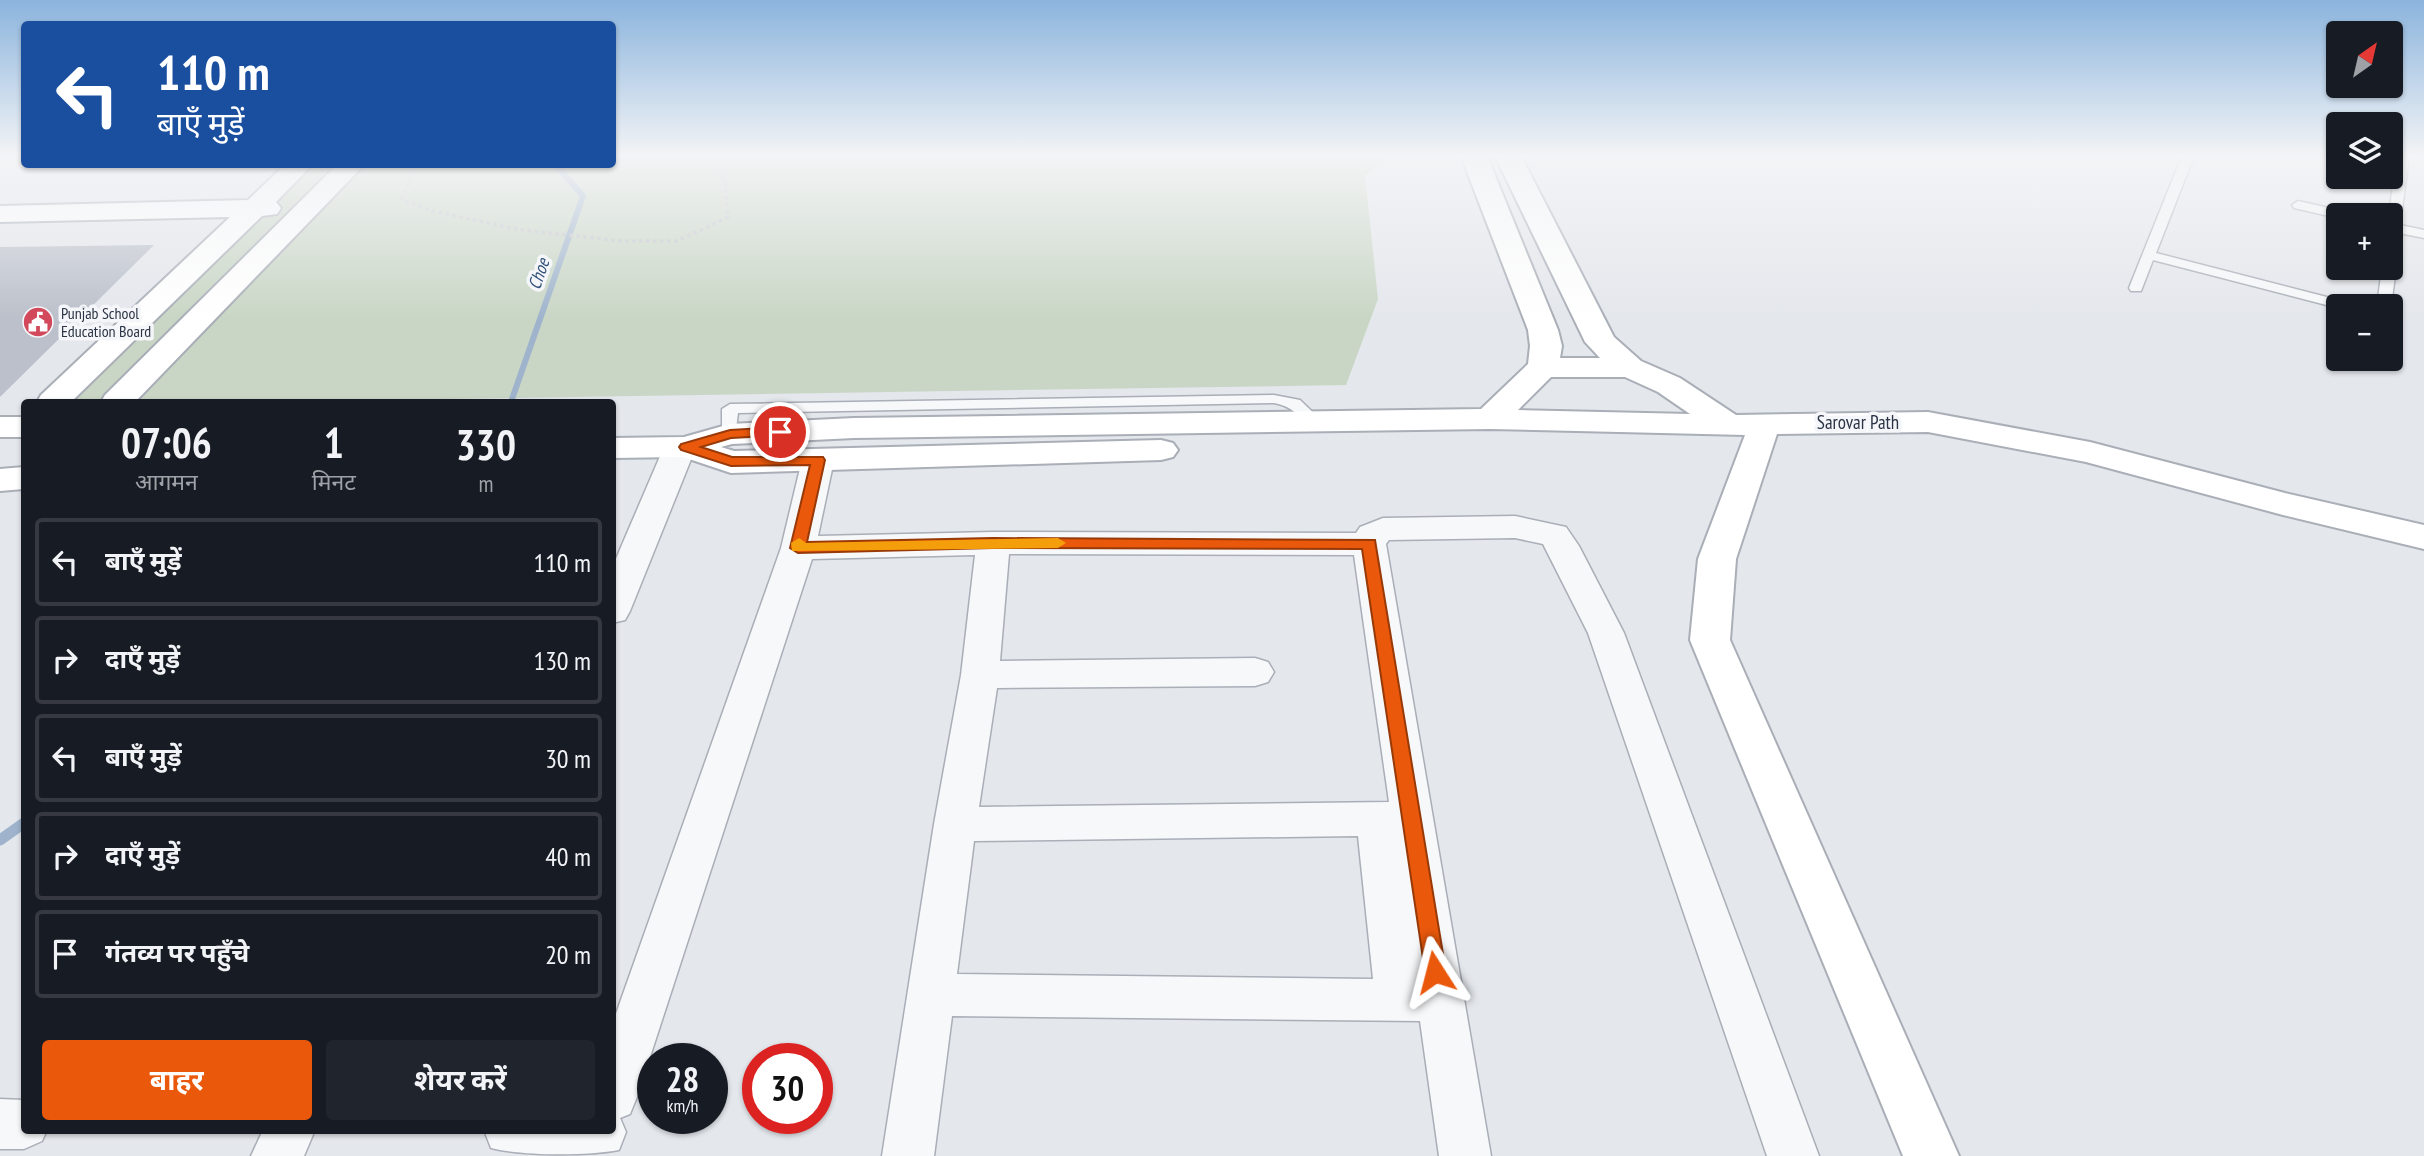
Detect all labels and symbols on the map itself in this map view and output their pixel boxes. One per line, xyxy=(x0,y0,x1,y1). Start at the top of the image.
north arrow xyxy=(2326,21,2403,98)
water label: Choe xyxy=(523,254,555,292)
place label: Punjab School Education Board xyxy=(61,303,151,341)
public building icon: Punjab School Education Board xyxy=(21,305,55,339)
pin xyxy=(750,402,810,462)
street label: Sarovar Path xyxy=(1817,410,1899,434)
position arrow xyxy=(1398,935,1472,1009)
speed limit sign: 30 xyxy=(742,1043,833,1134)

